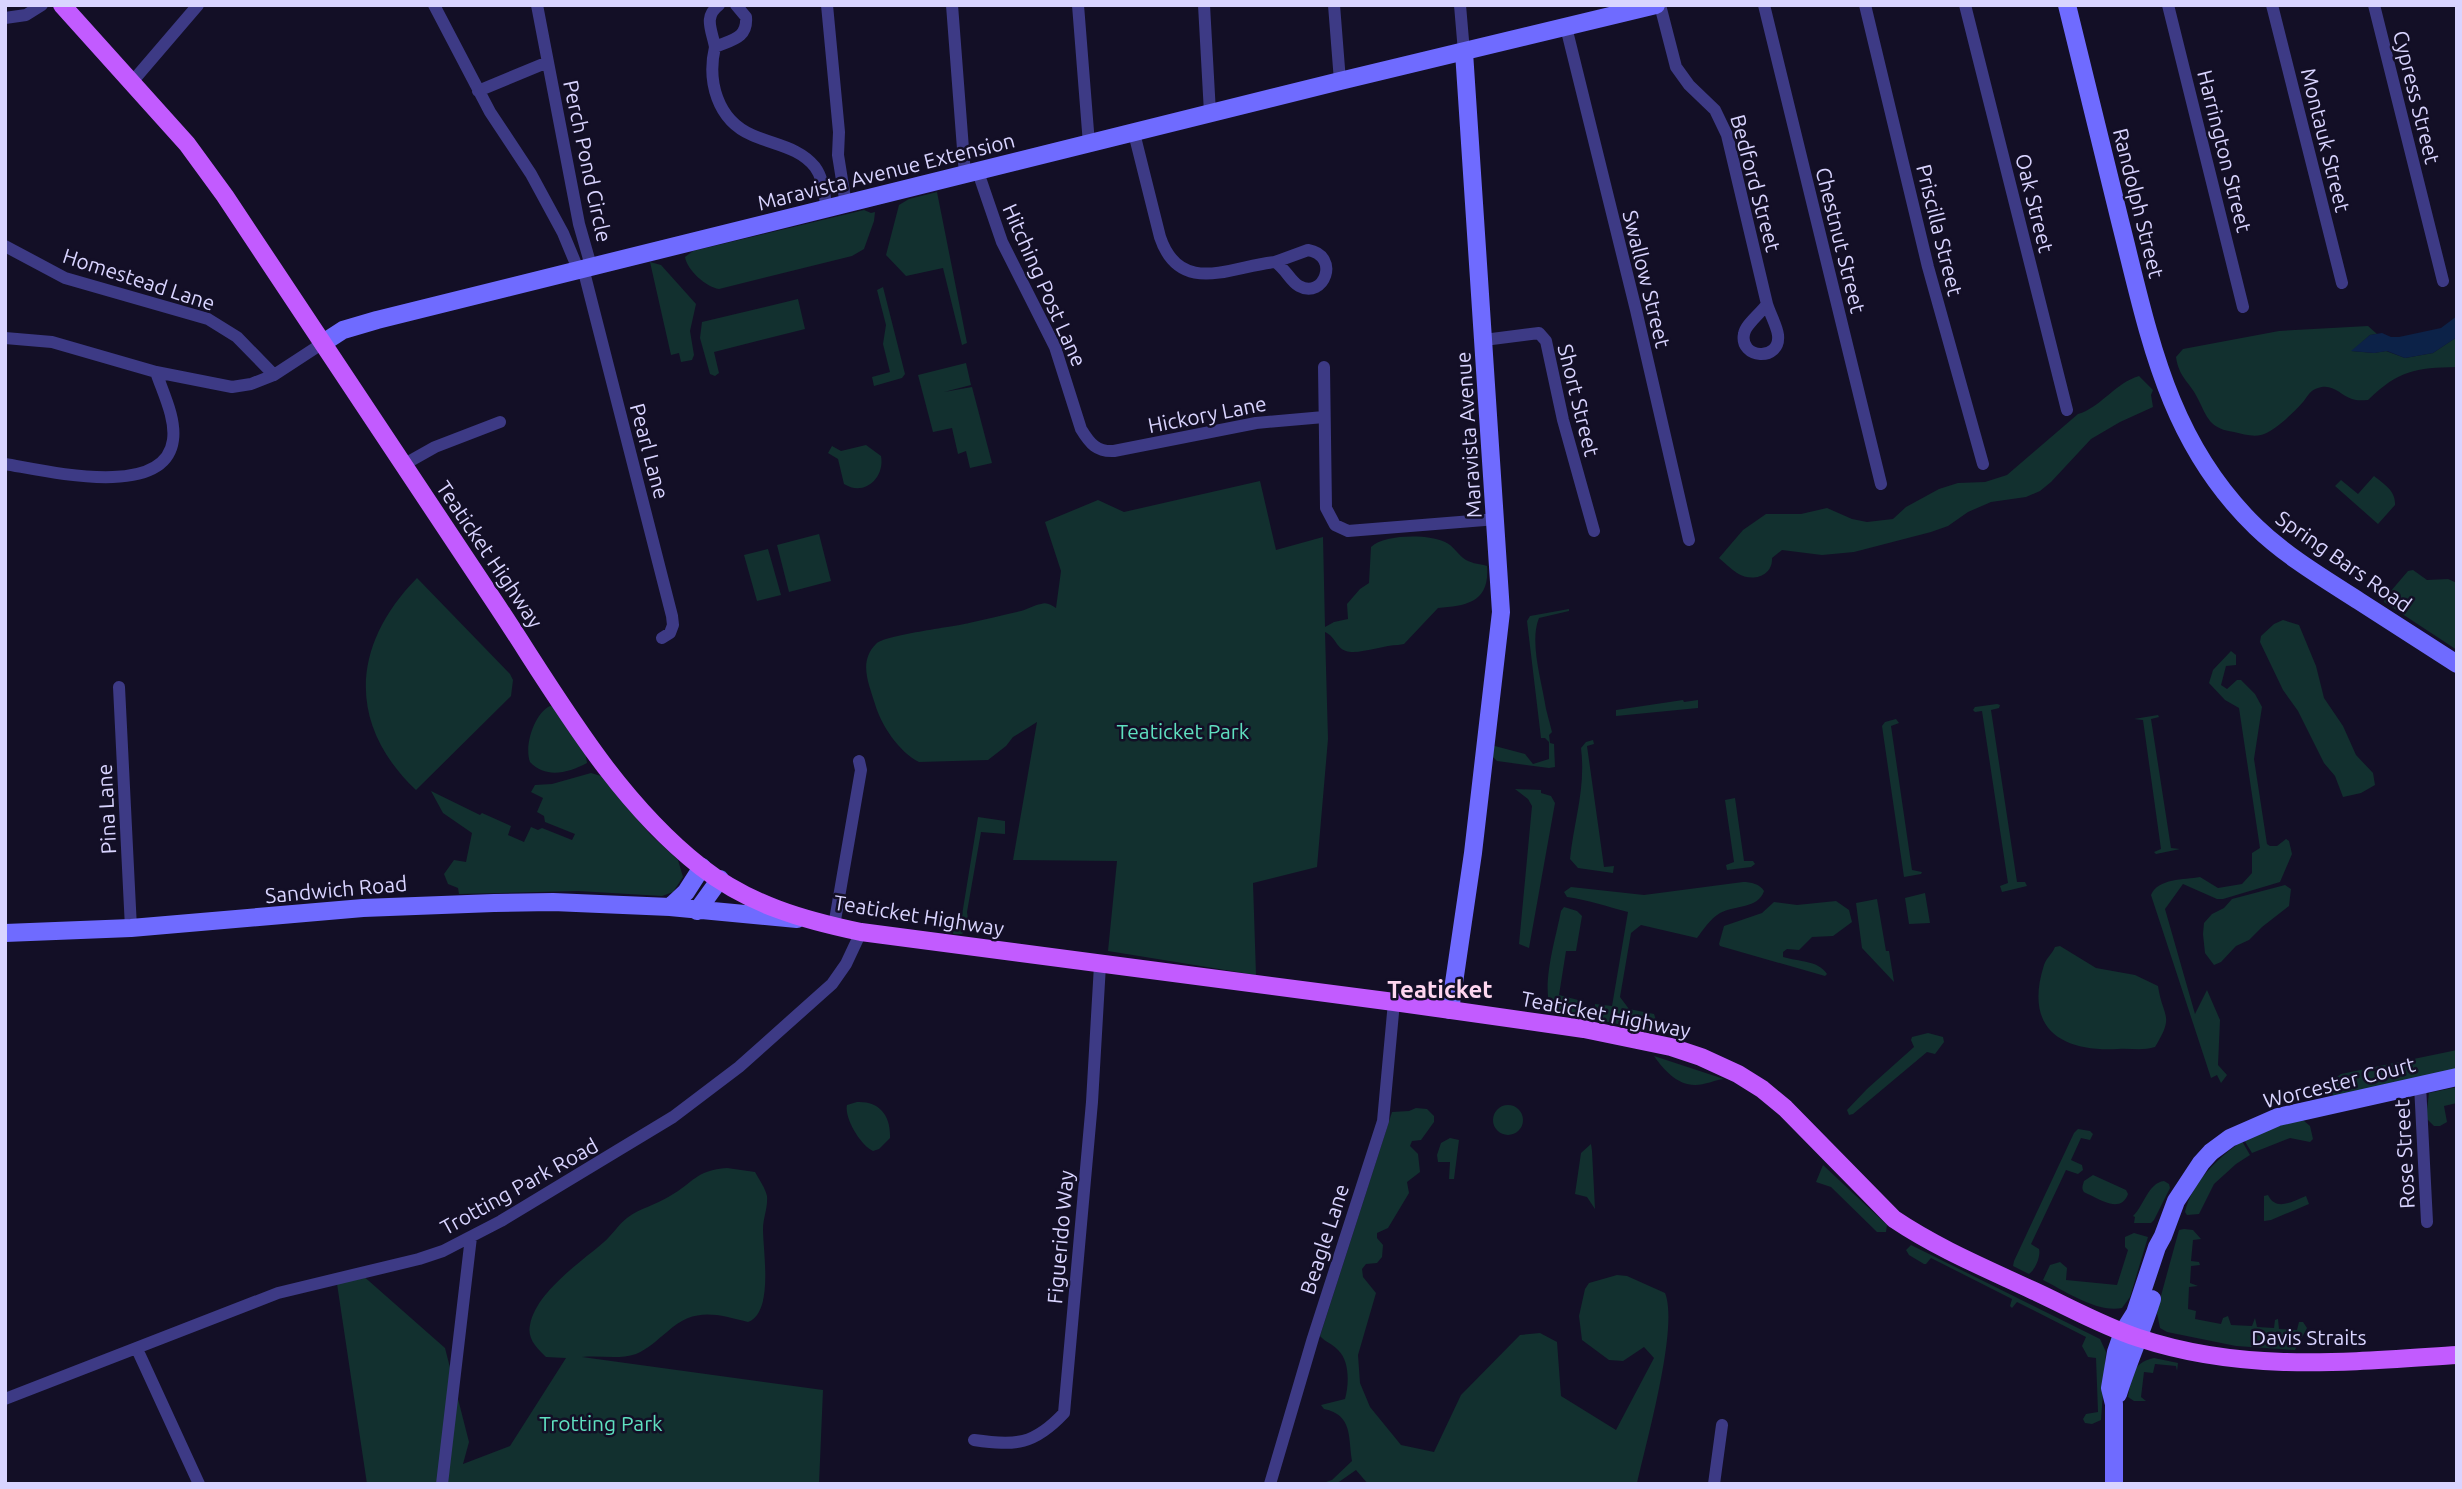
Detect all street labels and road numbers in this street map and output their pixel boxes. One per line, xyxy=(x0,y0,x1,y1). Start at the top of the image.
street label: Cypress Street xyxy=(2389,28,2445,166)
street label: Montauk Street xyxy=(2297,65,2355,215)
street label: Harrington Street xyxy=(2193,67,2257,235)
street label: Perch Pond Circle xyxy=(559,78,617,244)
street label: Bedford Street xyxy=(1726,112,1786,254)
street label: Randolph Street xyxy=(2109,126,2169,280)
street label: Maravista Avenue Extension xyxy=(755,127,1017,215)
street label: Oak Street xyxy=(2011,151,2059,255)
street label: Priscilla Street xyxy=(1912,162,1968,298)
street label: Chestnut Street xyxy=(1811,165,1871,315)
street label: Hitching Post Lane xyxy=(998,200,1092,370)
street label: Swallow Street xyxy=(1618,208,1676,350)
street label: Homestead Lane xyxy=(60,243,218,315)
street label: Short Street xyxy=(1553,341,1605,459)
street label: Maravista Avenue xyxy=(1450,351,1486,519)
street label: Hickory Lane xyxy=(1146,391,1268,437)
street label: Pearl Lane xyxy=(626,401,674,501)
street label: Teaticket Highway xyxy=(432,476,548,632)
street label: Spring Bars Road xyxy=(2272,505,2416,617)
street label: Pina Lane xyxy=(92,763,120,855)
street label: Sandwich Road xyxy=(264,871,408,907)
street label: Teaticket Highway xyxy=(832,890,1006,940)
street label: Teaticket Highway xyxy=(1519,986,1693,1042)
street label: Worcester Court xyxy=(2261,1052,2417,1112)
street label: Rose Street xyxy=(2389,1099,2419,1209)
street label: Trotting Park Road xyxy=(436,1133,602,1239)
street label: Figuerido Way xyxy=(1042,1169,1078,1305)
street label: Beagle Lane xyxy=(1295,1181,1353,1297)
street label: Davis Straits xyxy=(2251,1325,2367,1349)

